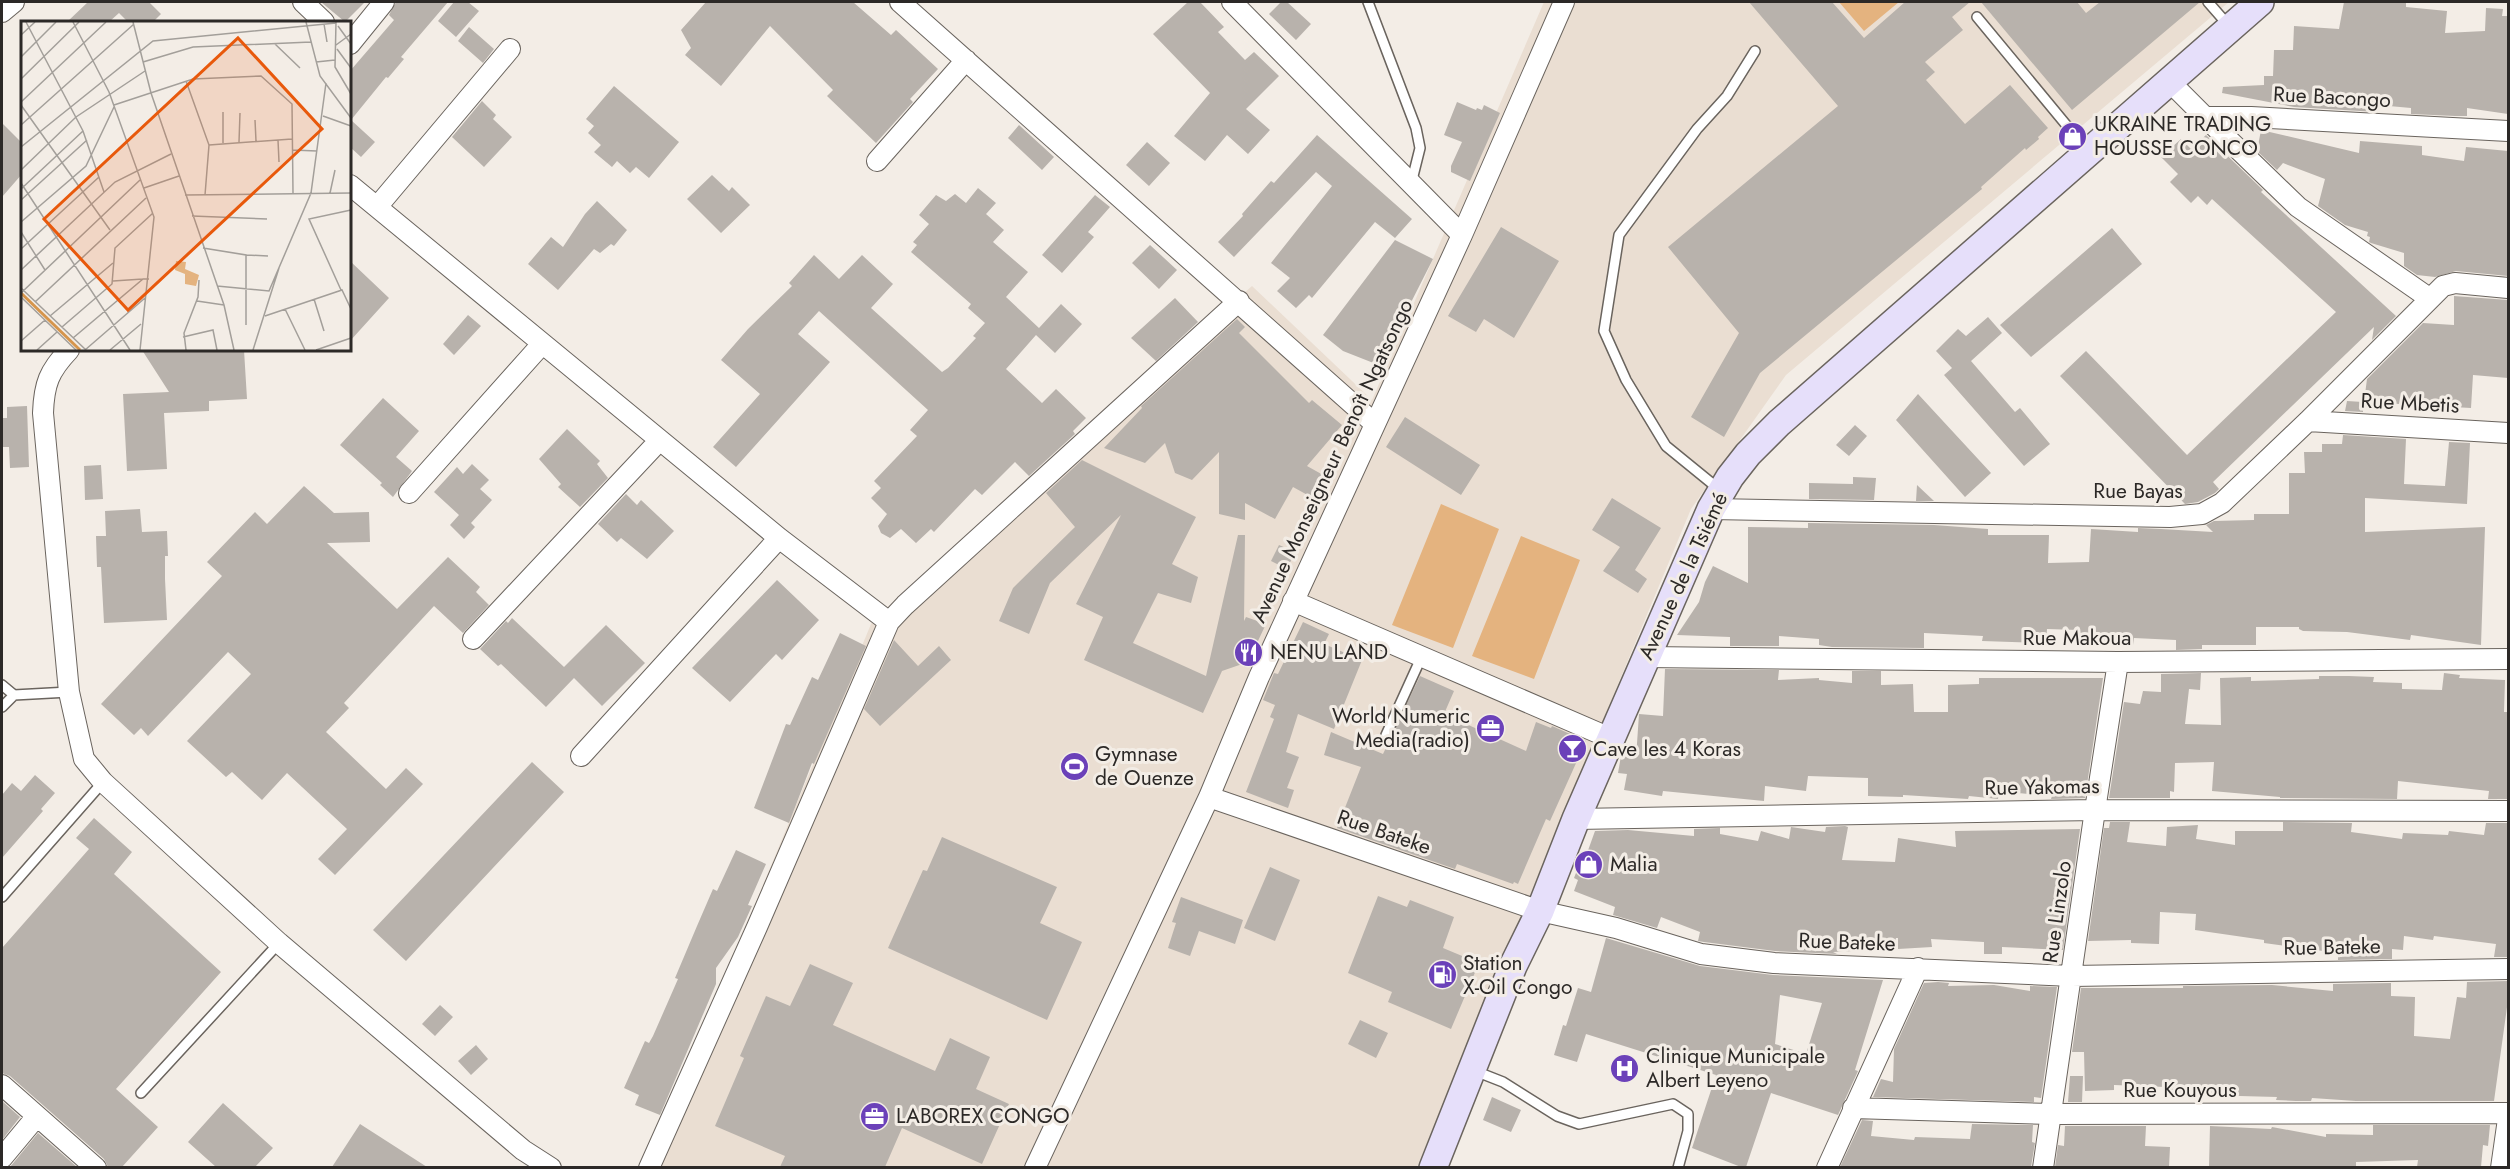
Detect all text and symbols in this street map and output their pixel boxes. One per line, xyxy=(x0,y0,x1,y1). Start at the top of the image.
inset map xyxy=(21,21,351,351)
street label: Rue Bacongo xyxy=(2272,79,2392,115)
place label: UKRAINE TRADING HOUSSE CONCO xyxy=(2094,109,2271,163)
shop icon: UKRAINE TRADING HOUSSE CONCO xyxy=(2057,120,2089,152)
street label: Avenue Monseigneur Benoît Ngatsongo xyxy=(1244,294,1420,628)
street label: Rue Mbetis xyxy=(2360,385,2460,421)
street label: Rue Bayas xyxy=(2093,476,2183,506)
street label: Avenue de la Tsiémé xyxy=(1631,487,1735,665)
street label: Rue Makoua xyxy=(2023,623,2131,653)
restaurant icon: NENU LAND xyxy=(1233,636,1265,668)
place label: NENU LAND xyxy=(1270,637,1388,667)
place label: World Numeric Media(radio) xyxy=(1332,701,1470,755)
office icon: World Numeric Media(radio) xyxy=(1475,712,1507,744)
bar icon: Cave les 4 Koras xyxy=(1556,733,1588,765)
place label: Cave les 4 Koras xyxy=(1593,734,1741,764)
place label: Gymnase de Ouenze xyxy=(1095,739,1194,793)
sports icon: Gymnase de Ouenze xyxy=(1058,750,1090,782)
street label: Rue Yakomas xyxy=(1984,771,2100,803)
street label: Rue Bateke xyxy=(1333,802,1435,862)
shop icon: Malia xyxy=(1573,848,1605,880)
place label: Malia xyxy=(1610,849,1658,879)
street label: Rue Linzolo xyxy=(2035,859,2079,965)
street label: Rue Bateke xyxy=(1798,925,1896,959)
street label: Rue Bateke xyxy=(2283,931,2381,963)
place label: Station X-Oil Congo xyxy=(1463,948,1573,1002)
fuel station icon: Station X-Oil Congo xyxy=(1426,959,1458,991)
place label: Clinique Municipale Albert Leyeno xyxy=(1646,1041,1825,1095)
hospital icon: Clinique Municipale Albert Leyeno xyxy=(1609,1052,1641,1084)
street label: Rue Kouyous xyxy=(2123,1075,2237,1105)
office icon: LABOREX CONGO xyxy=(859,1100,891,1132)
place label: LABOREX CONGO xyxy=(896,1101,1070,1131)

